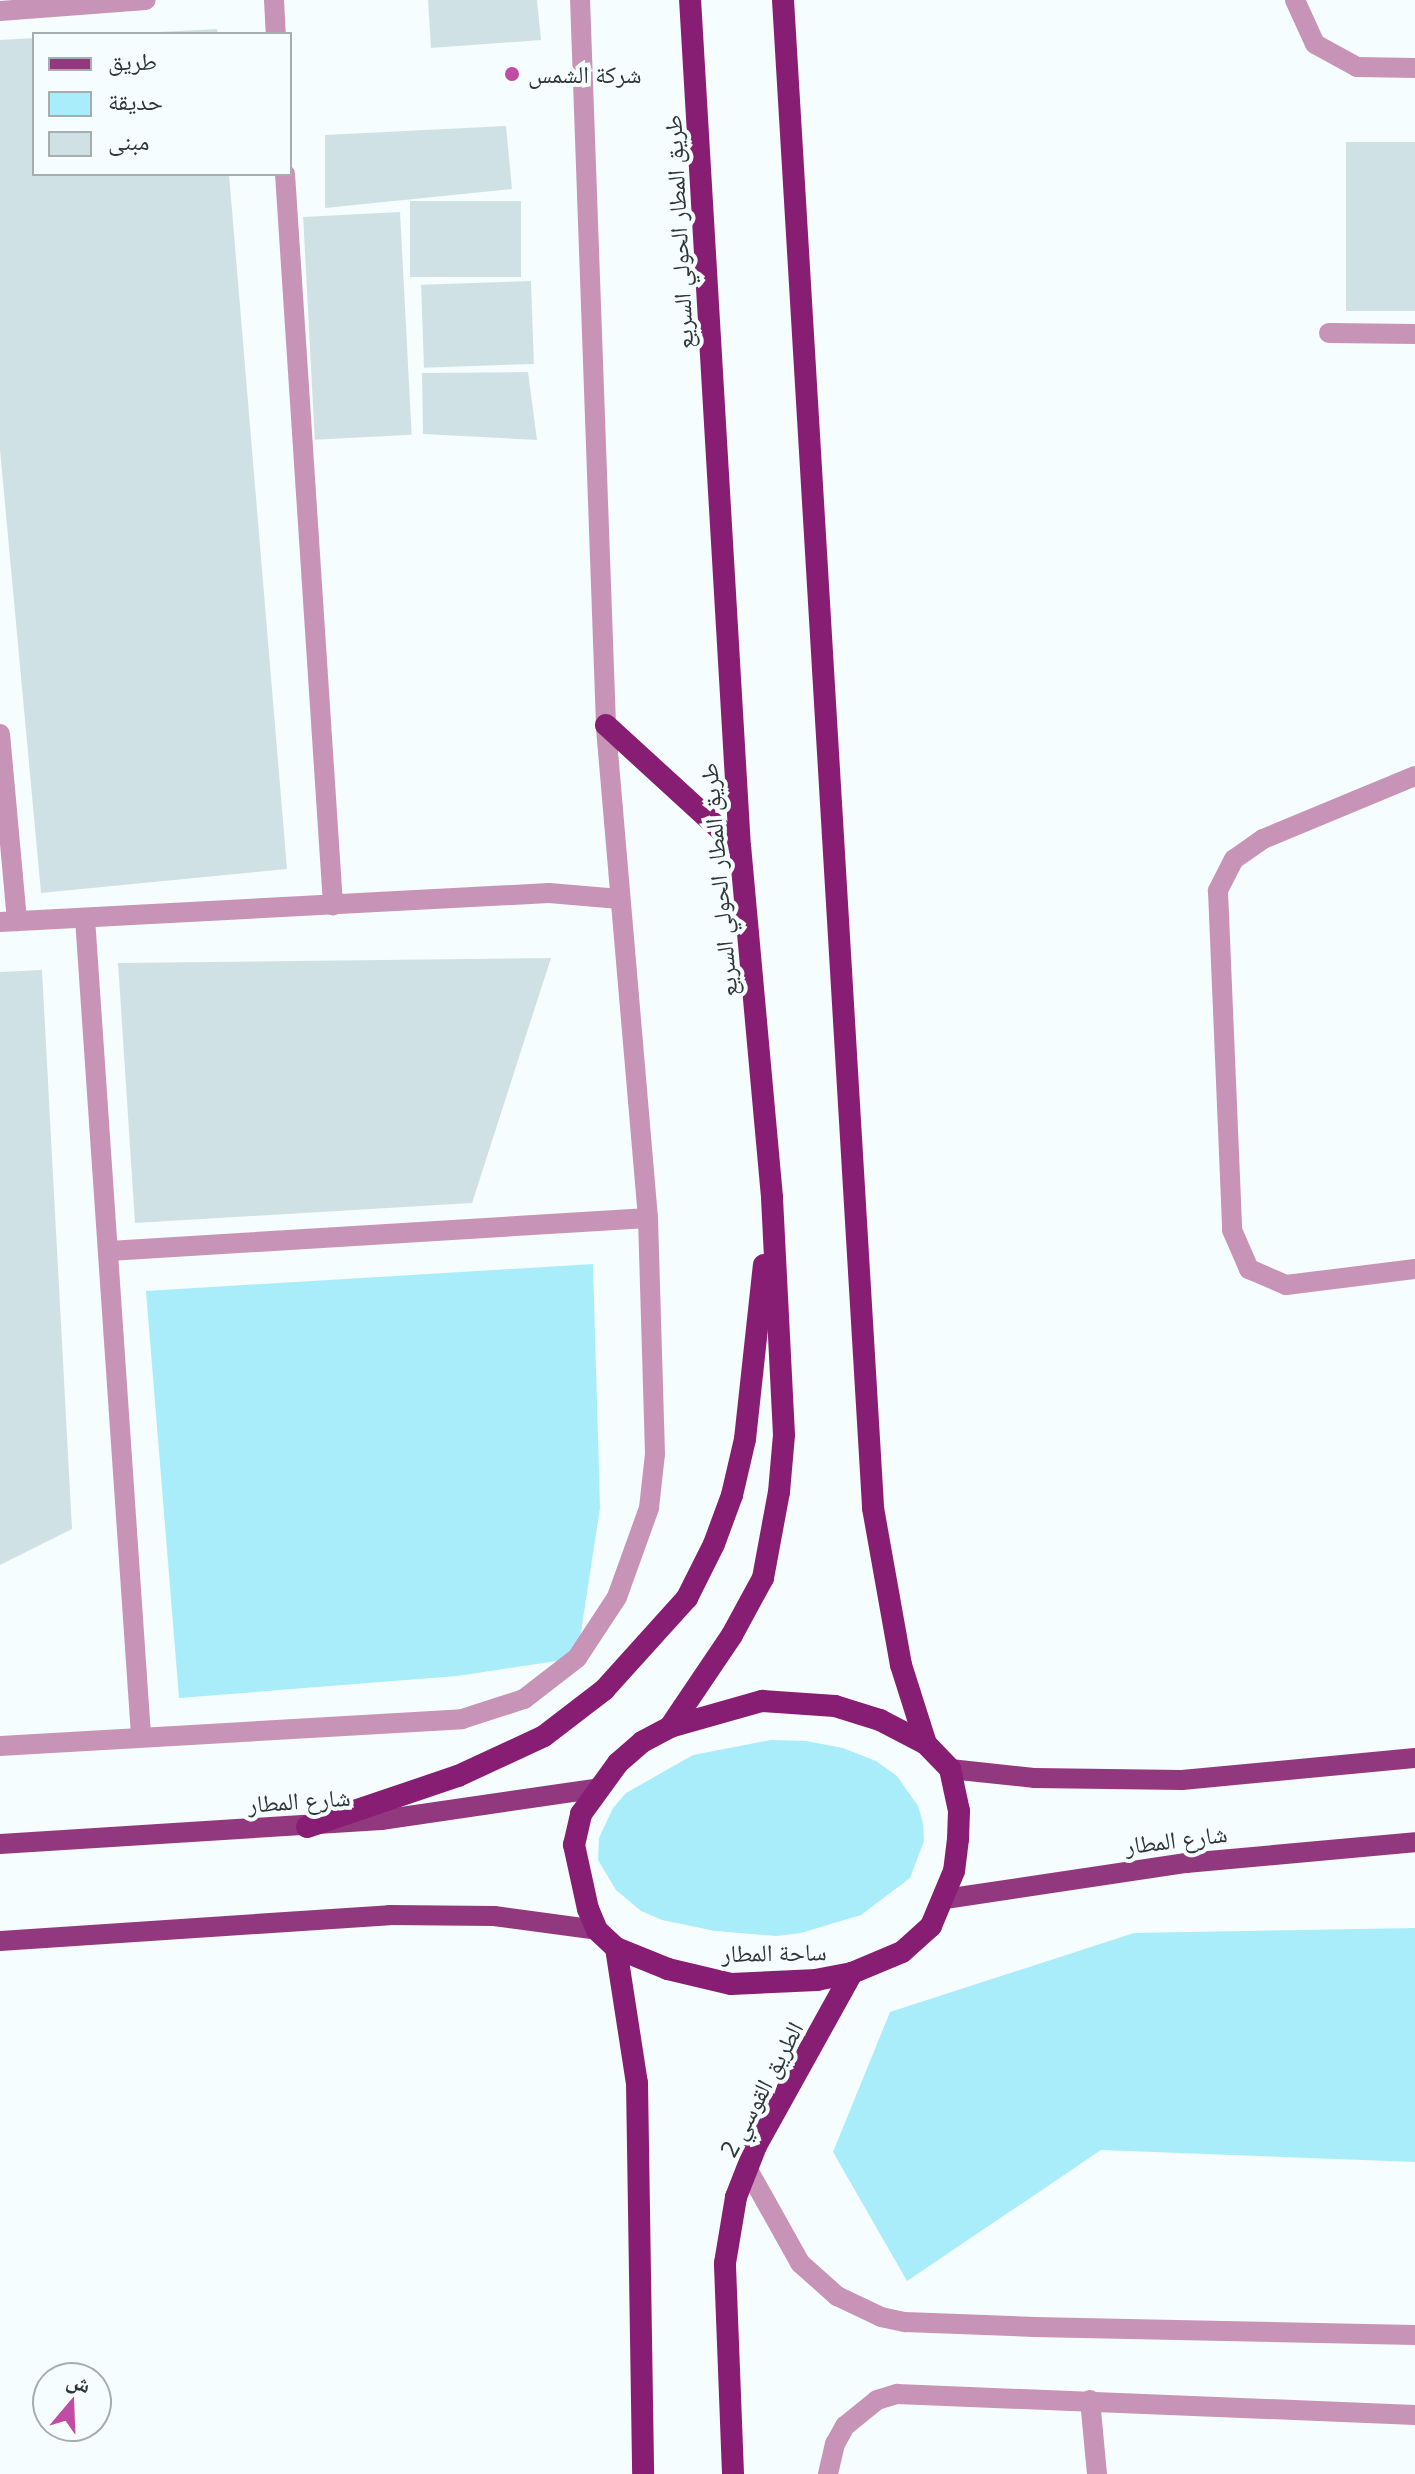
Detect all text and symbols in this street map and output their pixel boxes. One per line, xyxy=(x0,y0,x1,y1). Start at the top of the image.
legend xyxy=(32,32,292,176)
text: طريق xyxy=(108,44,157,77)
place label: شركة الشمس xyxy=(528,60,642,88)
marker: شركة الشمس xyxy=(503,65,521,83)
text: حديقة xyxy=(108,84,163,117)
street label: طريق المطار الحولي السريع xyxy=(657,114,699,350)
text: مبنى xyxy=(108,124,149,157)
street label: طريق المطار الحولي السريع xyxy=(693,762,743,998)
street label: شارع المطار xyxy=(247,1782,351,1818)
street label: شارع المطار xyxy=(1123,1818,1229,1860)
street label: ساحة المطار xyxy=(721,1937,827,1967)
street label: الطريق القوسي 2 xyxy=(713,2016,809,2162)
north arrow xyxy=(32,2362,112,2442)
text: ش xyxy=(63,2363,95,2399)

